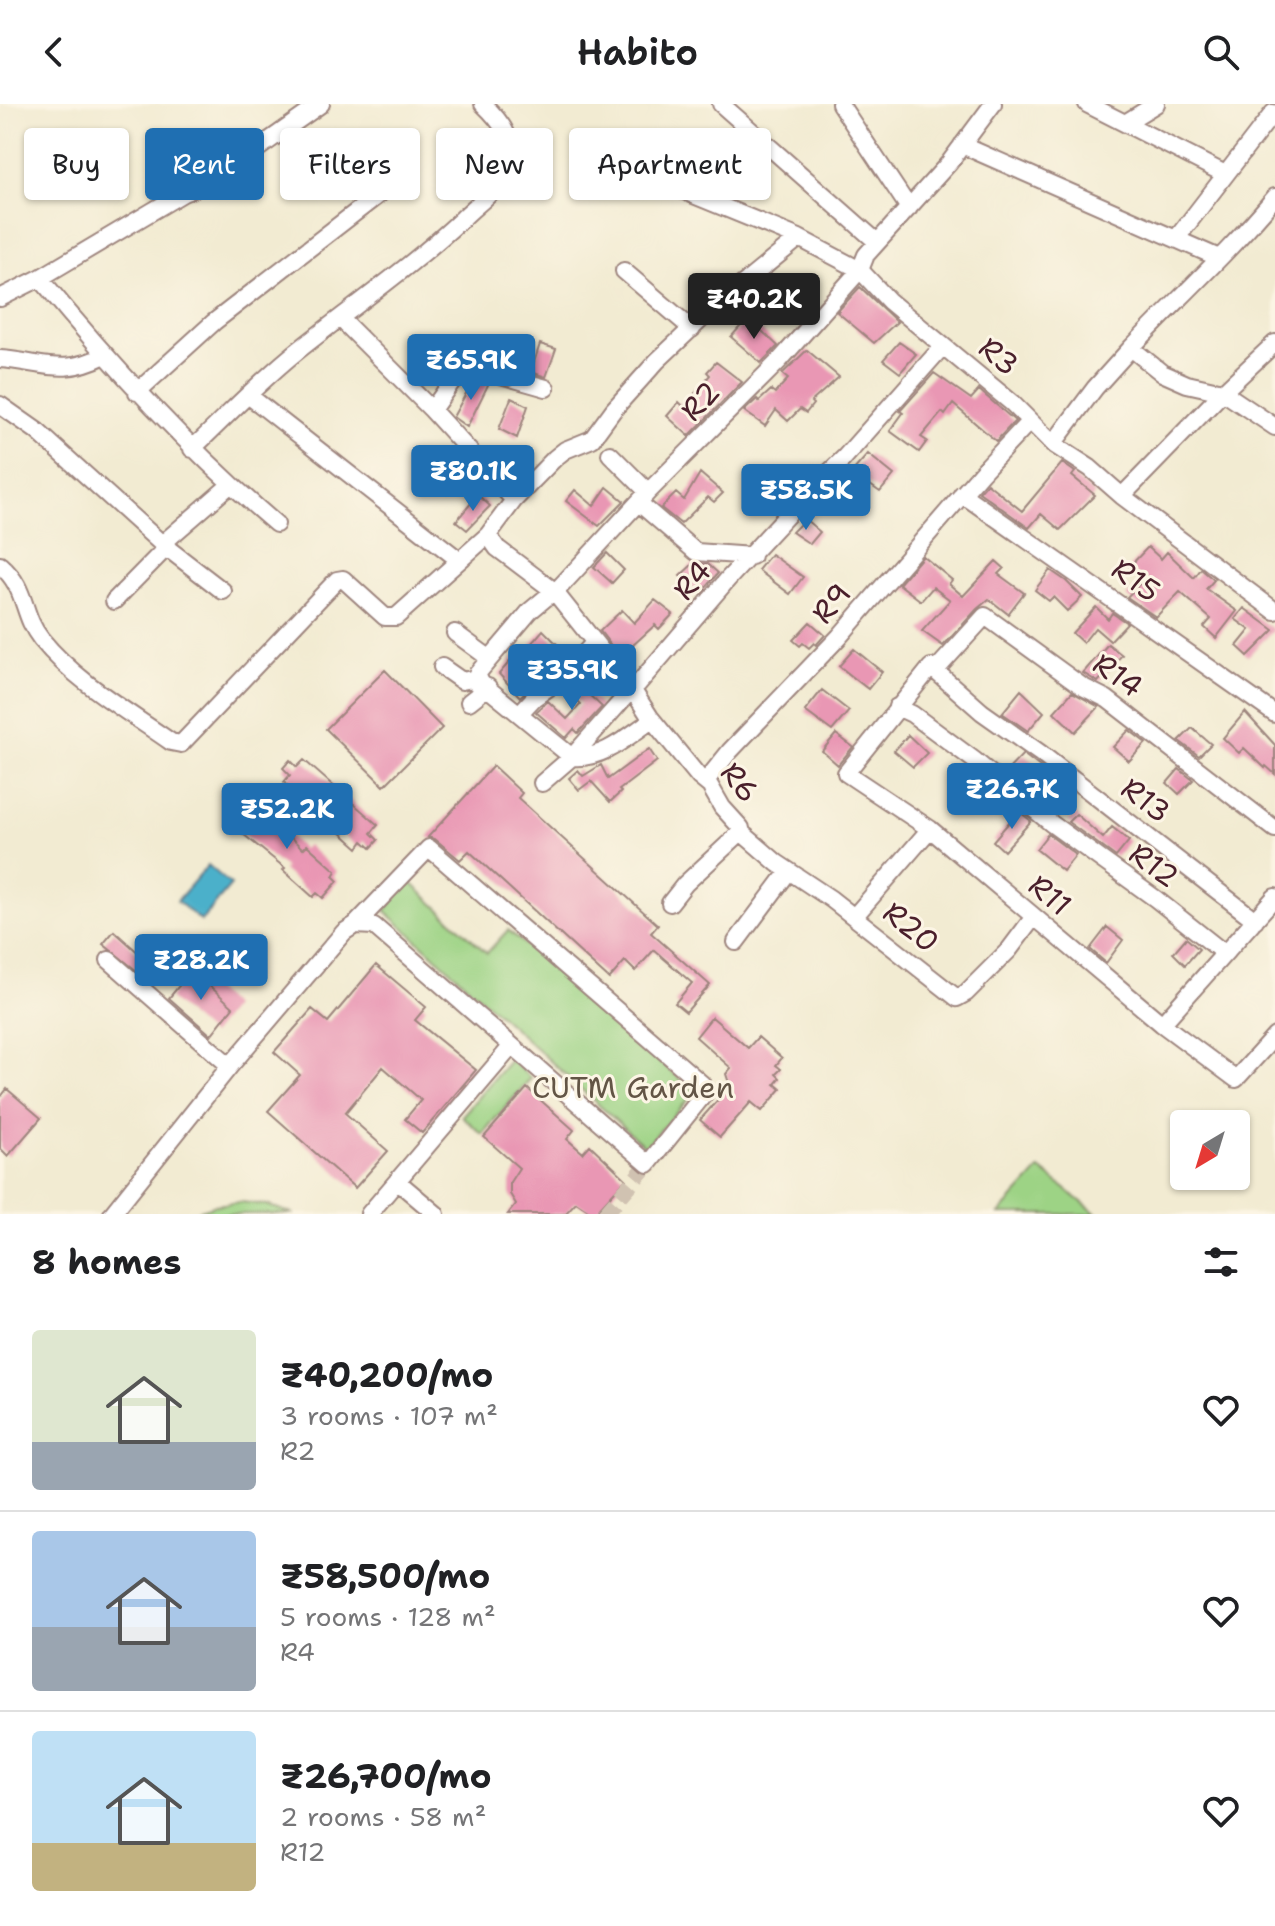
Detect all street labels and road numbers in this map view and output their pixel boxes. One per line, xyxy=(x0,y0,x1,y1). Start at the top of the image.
street label: R3 xyxy=(970,327,1028,385)
street label: R2 xyxy=(671,372,729,430)
street label: R15 xyxy=(1103,548,1169,612)
street label: R4 xyxy=(663,551,721,609)
street label: R9 xyxy=(802,574,860,632)
street label: R14 xyxy=(1085,643,1151,707)
street label: R6 xyxy=(711,753,769,811)
street label: R13 xyxy=(1113,768,1179,832)
street label: R12 xyxy=(1121,833,1187,897)
street label: R11 xyxy=(1020,865,1080,925)
street label: R20 xyxy=(874,892,948,962)

